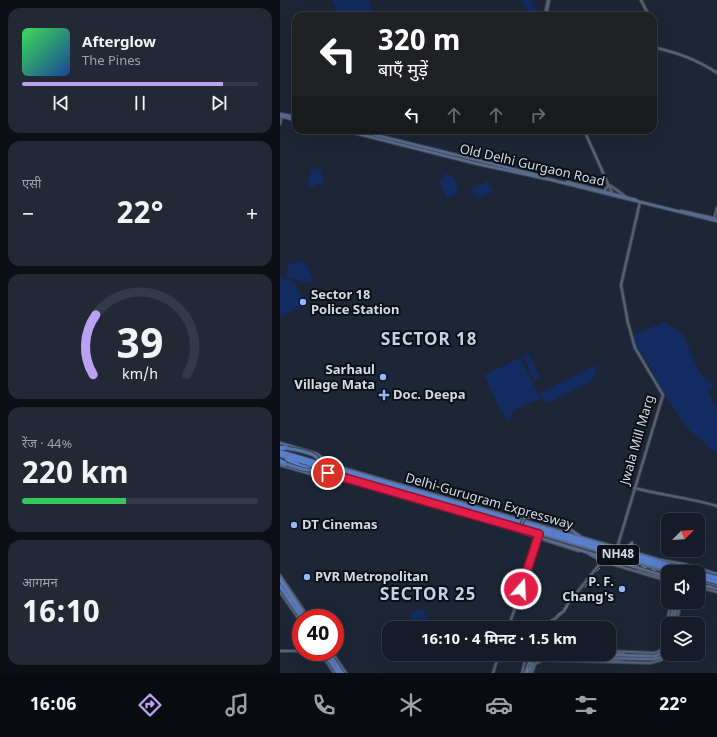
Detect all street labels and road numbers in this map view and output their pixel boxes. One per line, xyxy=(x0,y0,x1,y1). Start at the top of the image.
street label: Old Delhi Gurgaon Road xyxy=(458,141,606,191)
street label: Jwala Mill Marg xyxy=(617,393,659,489)
street label: Delhi-Gurugram Expressway xyxy=(403,470,575,534)
road number: NH48 xyxy=(597,545,639,565)

